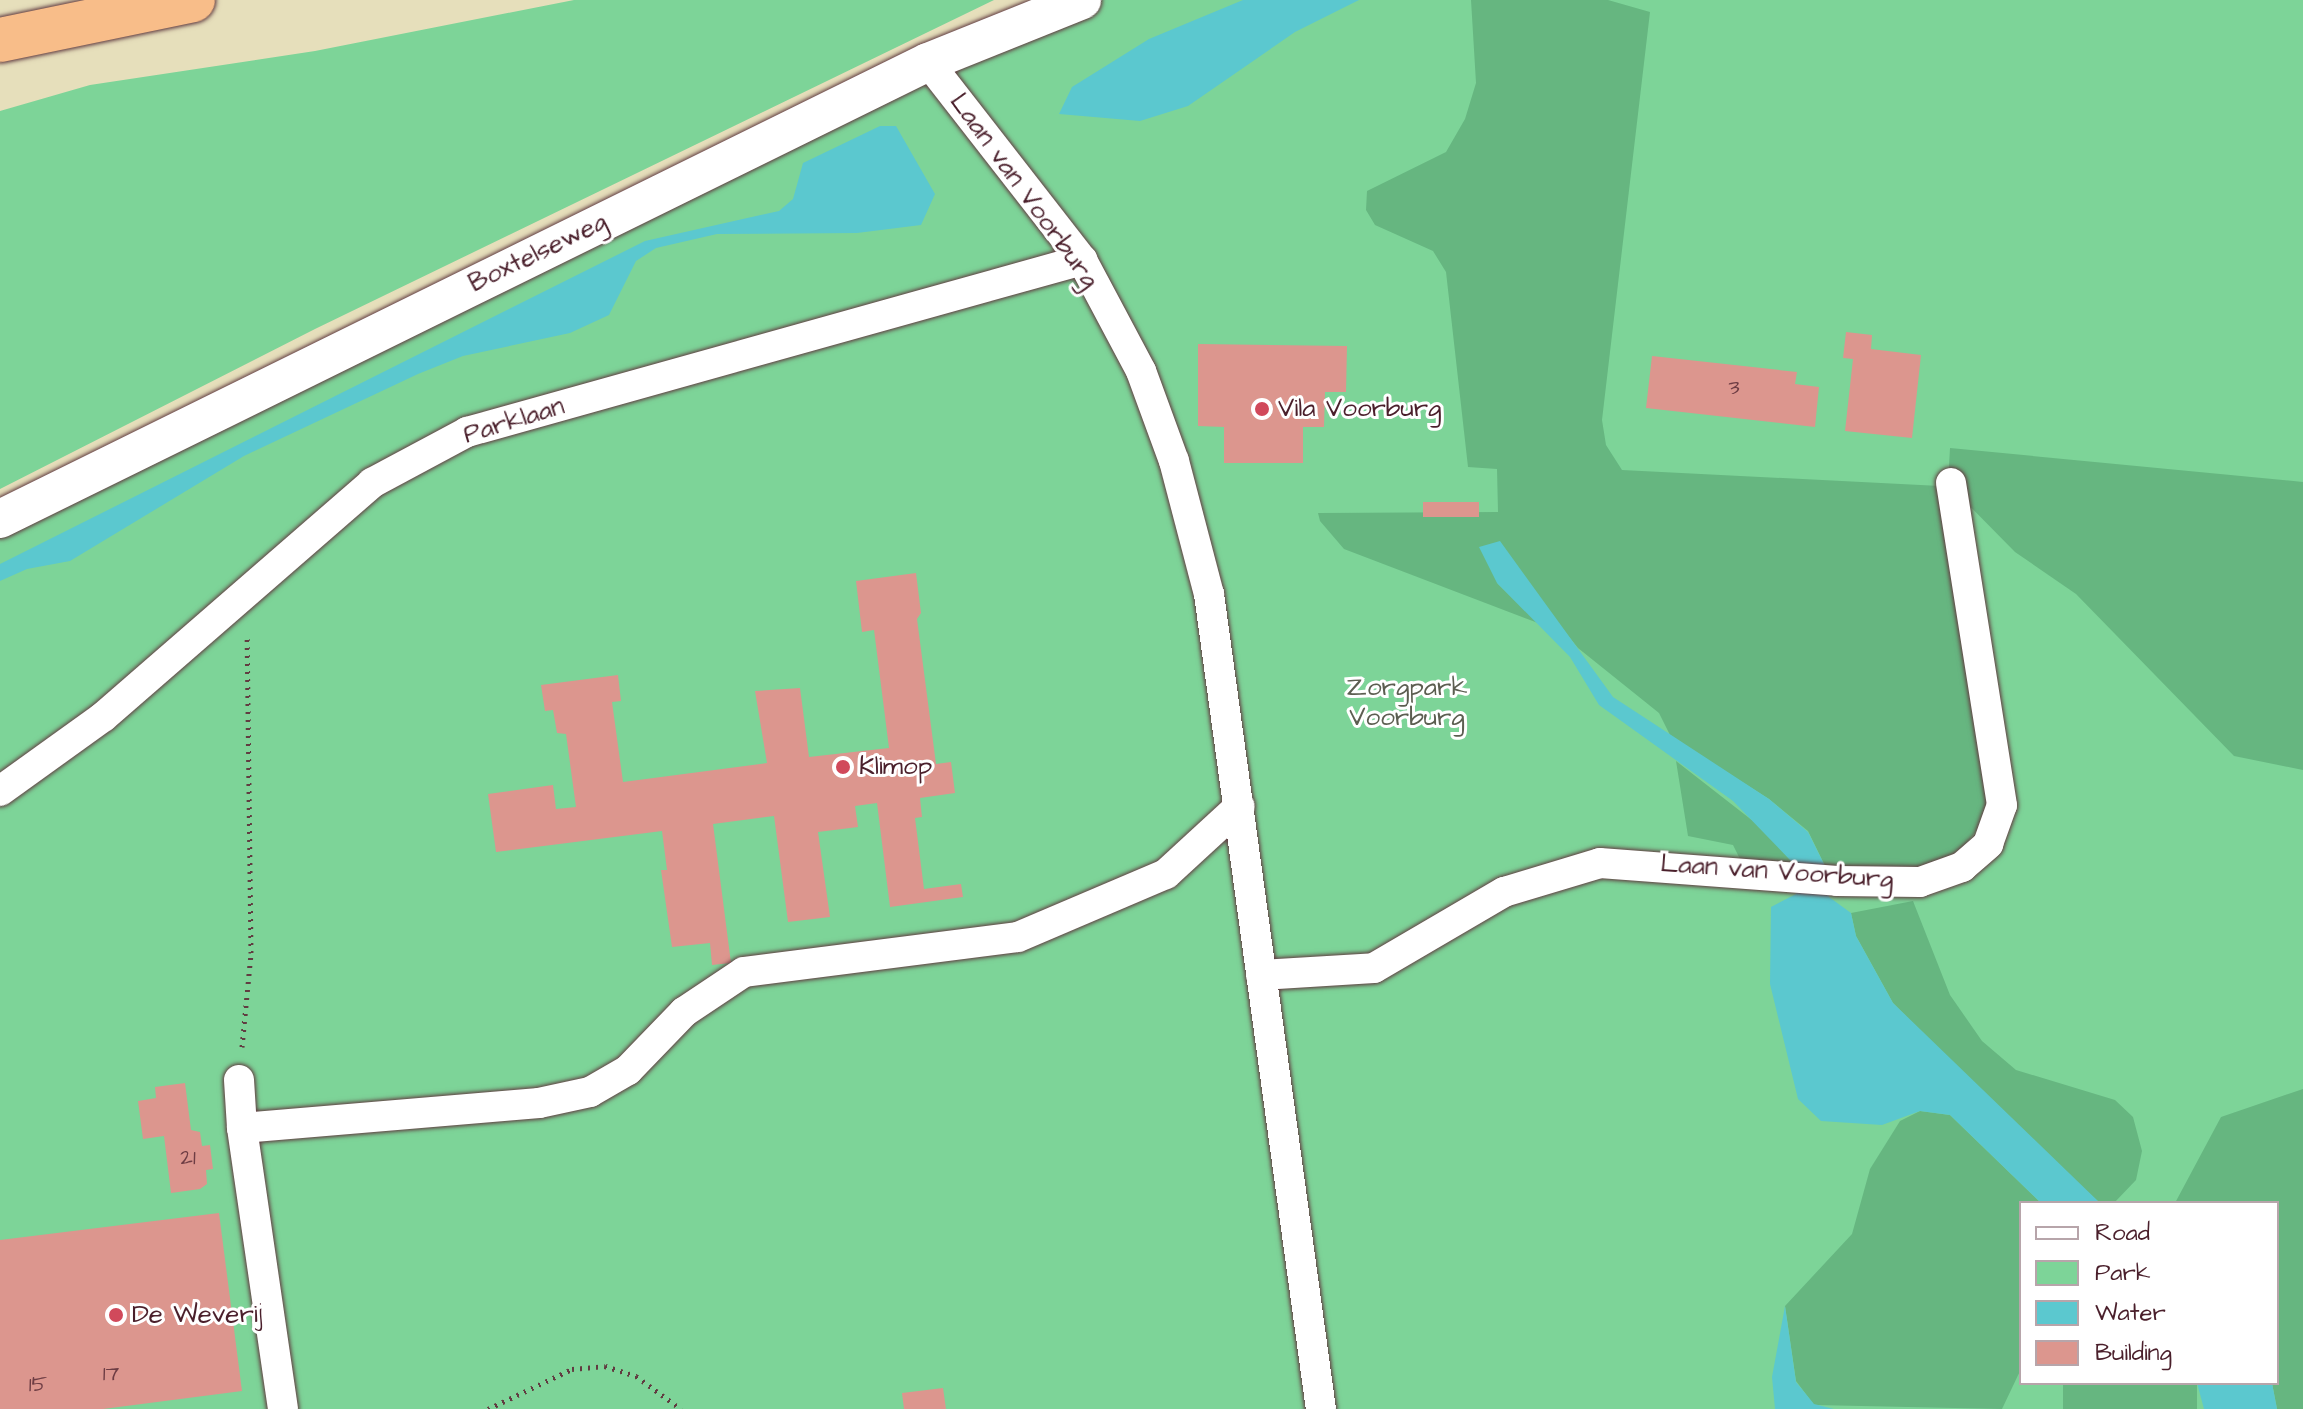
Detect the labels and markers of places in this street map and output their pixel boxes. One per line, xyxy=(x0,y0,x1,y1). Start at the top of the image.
place label: Vila Voorburg xyxy=(1278,393,1441,425)
marker: Vila Voorburg xyxy=(1253,400,1271,418)
place label: Klimop xyxy=(859,751,932,783)
marker: Klimop xyxy=(834,758,852,776)
place label: De Weverij xyxy=(132,1299,262,1331)
marker: De Weverij xyxy=(107,1306,125,1324)

